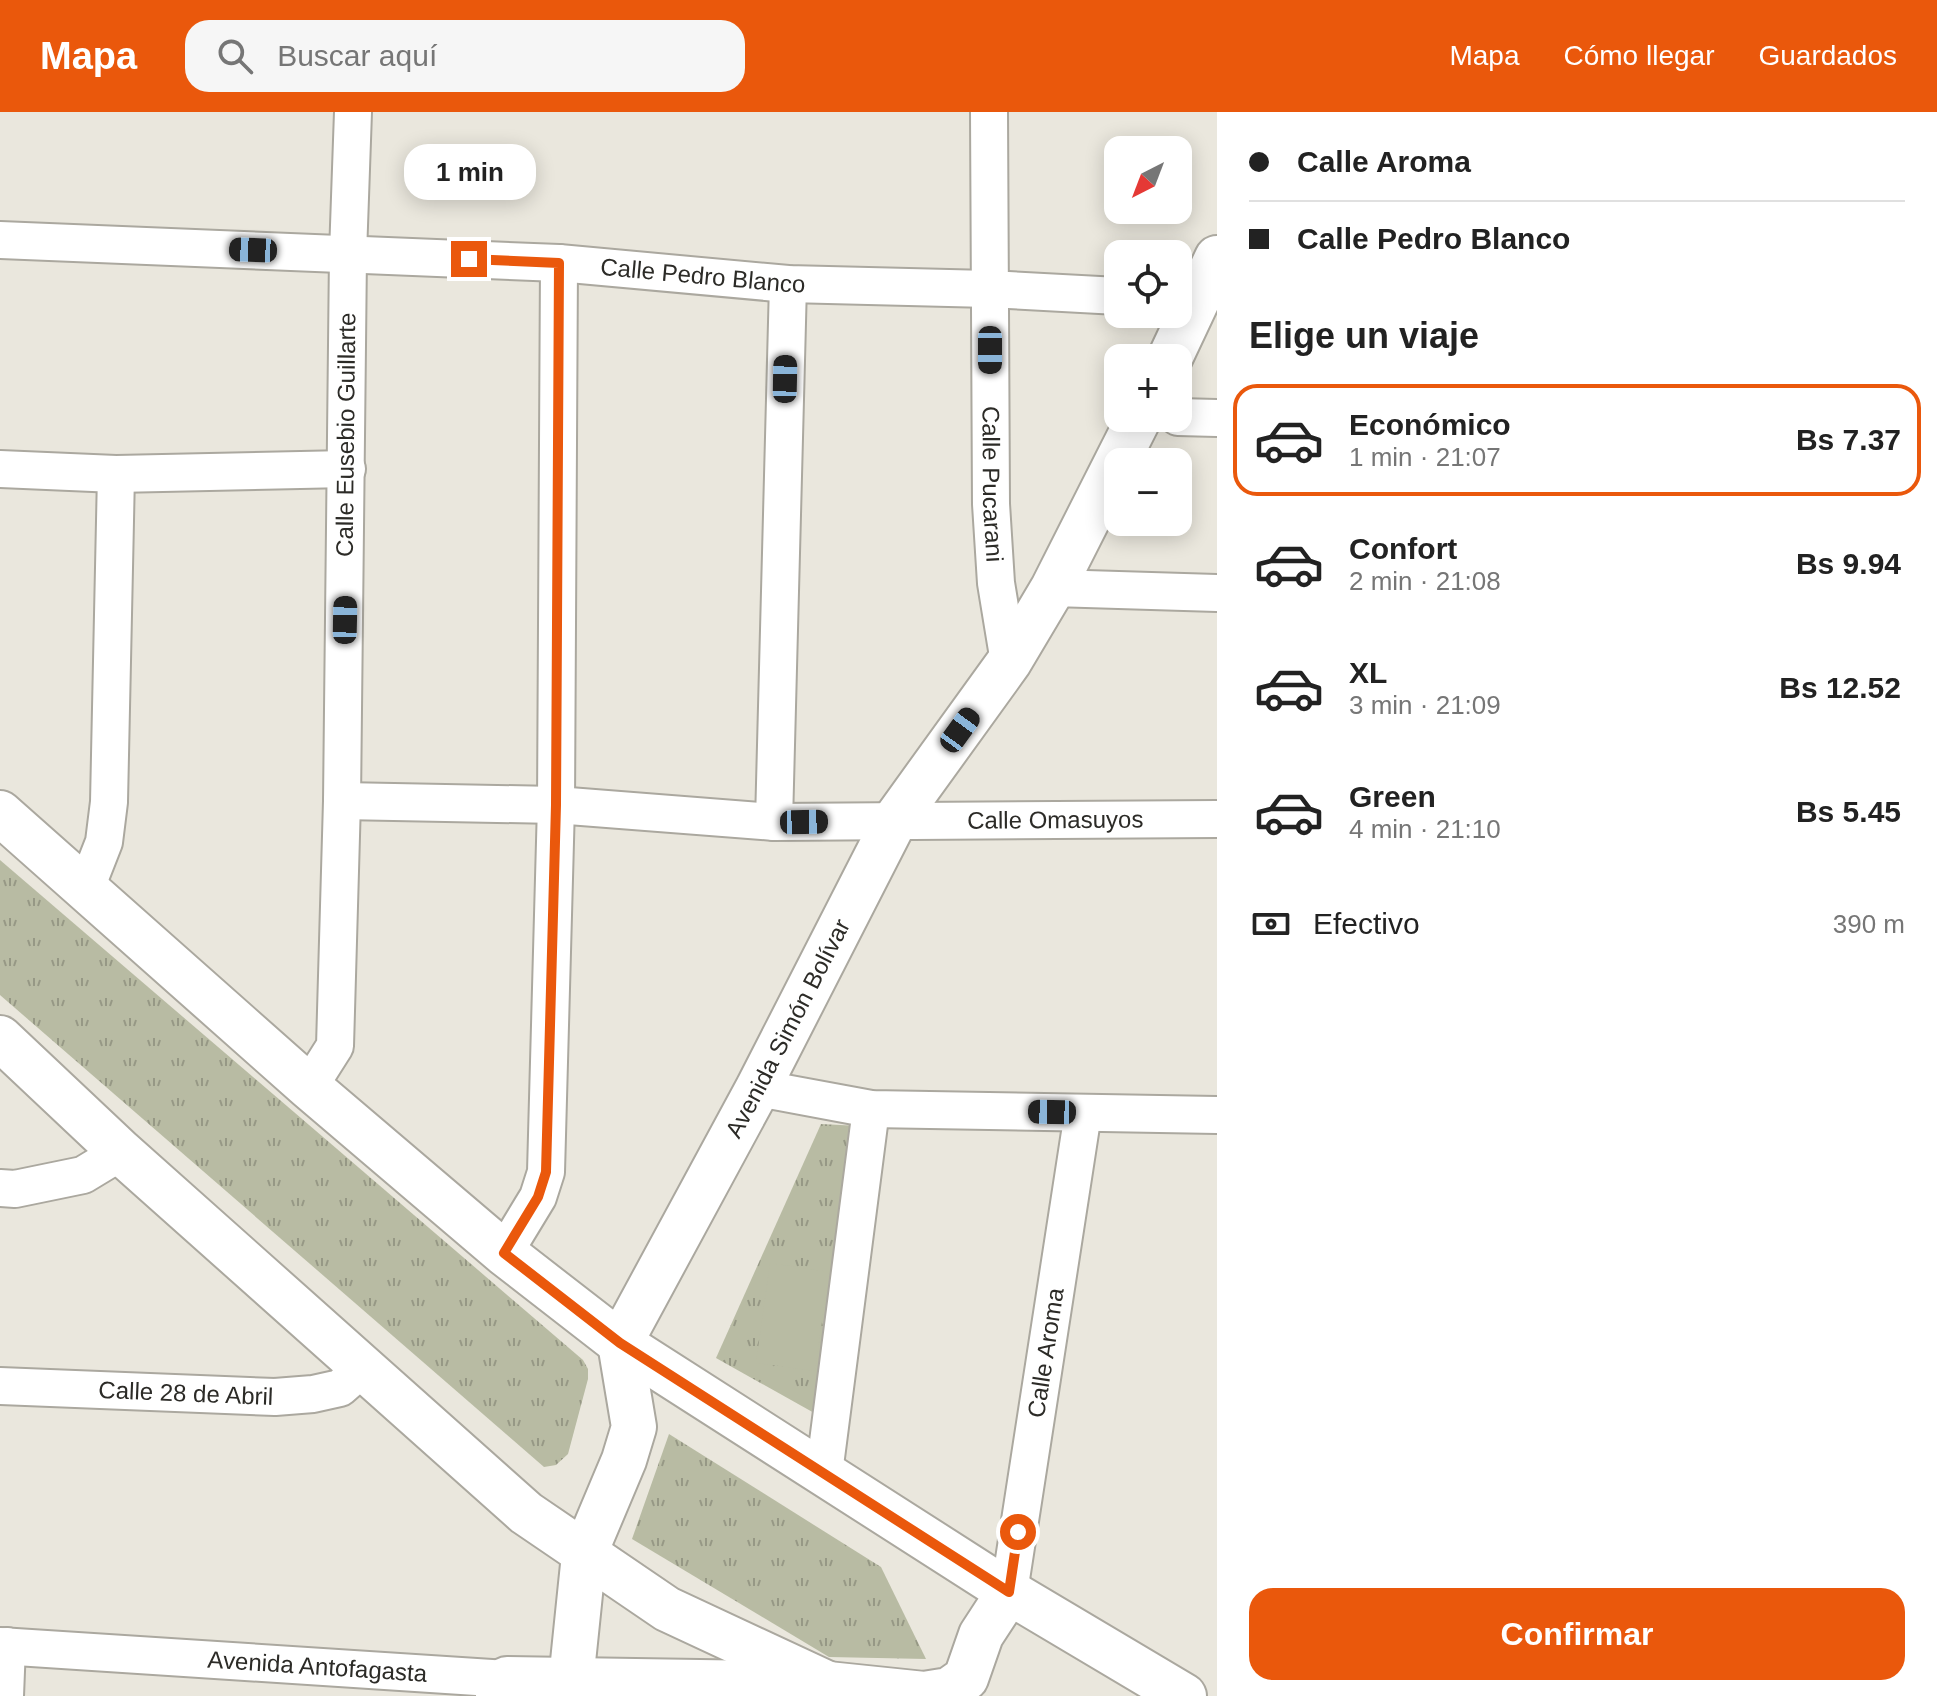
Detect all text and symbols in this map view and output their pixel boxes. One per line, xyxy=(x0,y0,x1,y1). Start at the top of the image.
search box xyxy=(185,20,745,92)
icon: search xyxy=(213,34,257,78)
text: Mapa xyxy=(40,35,137,77)
text: Buscar aquí xyxy=(277,39,437,72)
text: Mapa xyxy=(1449,40,1520,71)
text: Cómo llegar xyxy=(1564,40,1714,71)
text: Guardados xyxy=(1758,40,1897,71)
north arrow xyxy=(1104,136,1192,224)
map controls xyxy=(1104,136,1192,536)
callout: 1 min xyxy=(403,143,535,199)
text: Calle Aroma xyxy=(1297,145,1471,178)
text: 1 min xyxy=(436,157,504,187)
text: Calle Pedro Blanco xyxy=(1297,222,1570,255)
car xyxy=(229,237,277,263)
button: locate xyxy=(1104,240,1192,328)
route end xyxy=(451,241,487,277)
street label: Calle Pedro Blanco xyxy=(599,253,806,297)
street label: Calle Eusebio Guillarte xyxy=(331,312,360,557)
text: Elige un viaje xyxy=(1249,315,1479,356)
car xyxy=(978,326,1002,374)
button: + xyxy=(1104,344,1192,432)
car xyxy=(773,355,797,403)
icon: car xyxy=(1253,404,1325,476)
street label: Calle Pucarani xyxy=(977,406,1009,563)
text: Económico xyxy=(1349,408,1511,441)
text: Bs 7.37 xyxy=(1796,423,1901,456)
text: 1 min · 21:07 xyxy=(1349,442,1501,472)
button: − xyxy=(1104,448,1192,536)
icon: car xyxy=(1253,528,1325,600)
text: Confort xyxy=(1349,532,1457,565)
text: Bs 9.94 xyxy=(1796,547,1901,580)
text: 2 min · 21:08 xyxy=(1349,566,1501,596)
car xyxy=(333,596,357,644)
icon: car xyxy=(1253,652,1325,724)
text: XL xyxy=(1349,656,1387,689)
text: Bs 12.52 xyxy=(1779,671,1901,704)
text: 3 min · 21:09 xyxy=(1349,690,1501,720)
car xyxy=(936,704,984,756)
icon: car xyxy=(1253,776,1325,848)
text: Green xyxy=(1349,780,1436,813)
text: Bs 5.45 xyxy=(1796,795,1901,828)
street label: Calle Omasuyos xyxy=(967,805,1143,834)
car xyxy=(780,810,828,834)
text: 4 min · 21:10 xyxy=(1349,814,1501,844)
icon: cash xyxy=(1249,902,1293,946)
text: Efectivo xyxy=(1313,907,1420,940)
text: 390 m xyxy=(1833,909,1905,939)
street label: Avenida Simón Bolívar xyxy=(720,914,855,1142)
car xyxy=(1028,1100,1076,1124)
street label: Calle Aroma xyxy=(1022,1285,1069,1419)
street label: Calle 28 de Abril xyxy=(98,1376,274,1410)
route start xyxy=(1000,1514,1036,1550)
button: Confirmar xyxy=(1249,1588,1905,1680)
street label: Avenida Antofagasta xyxy=(207,1646,429,1687)

